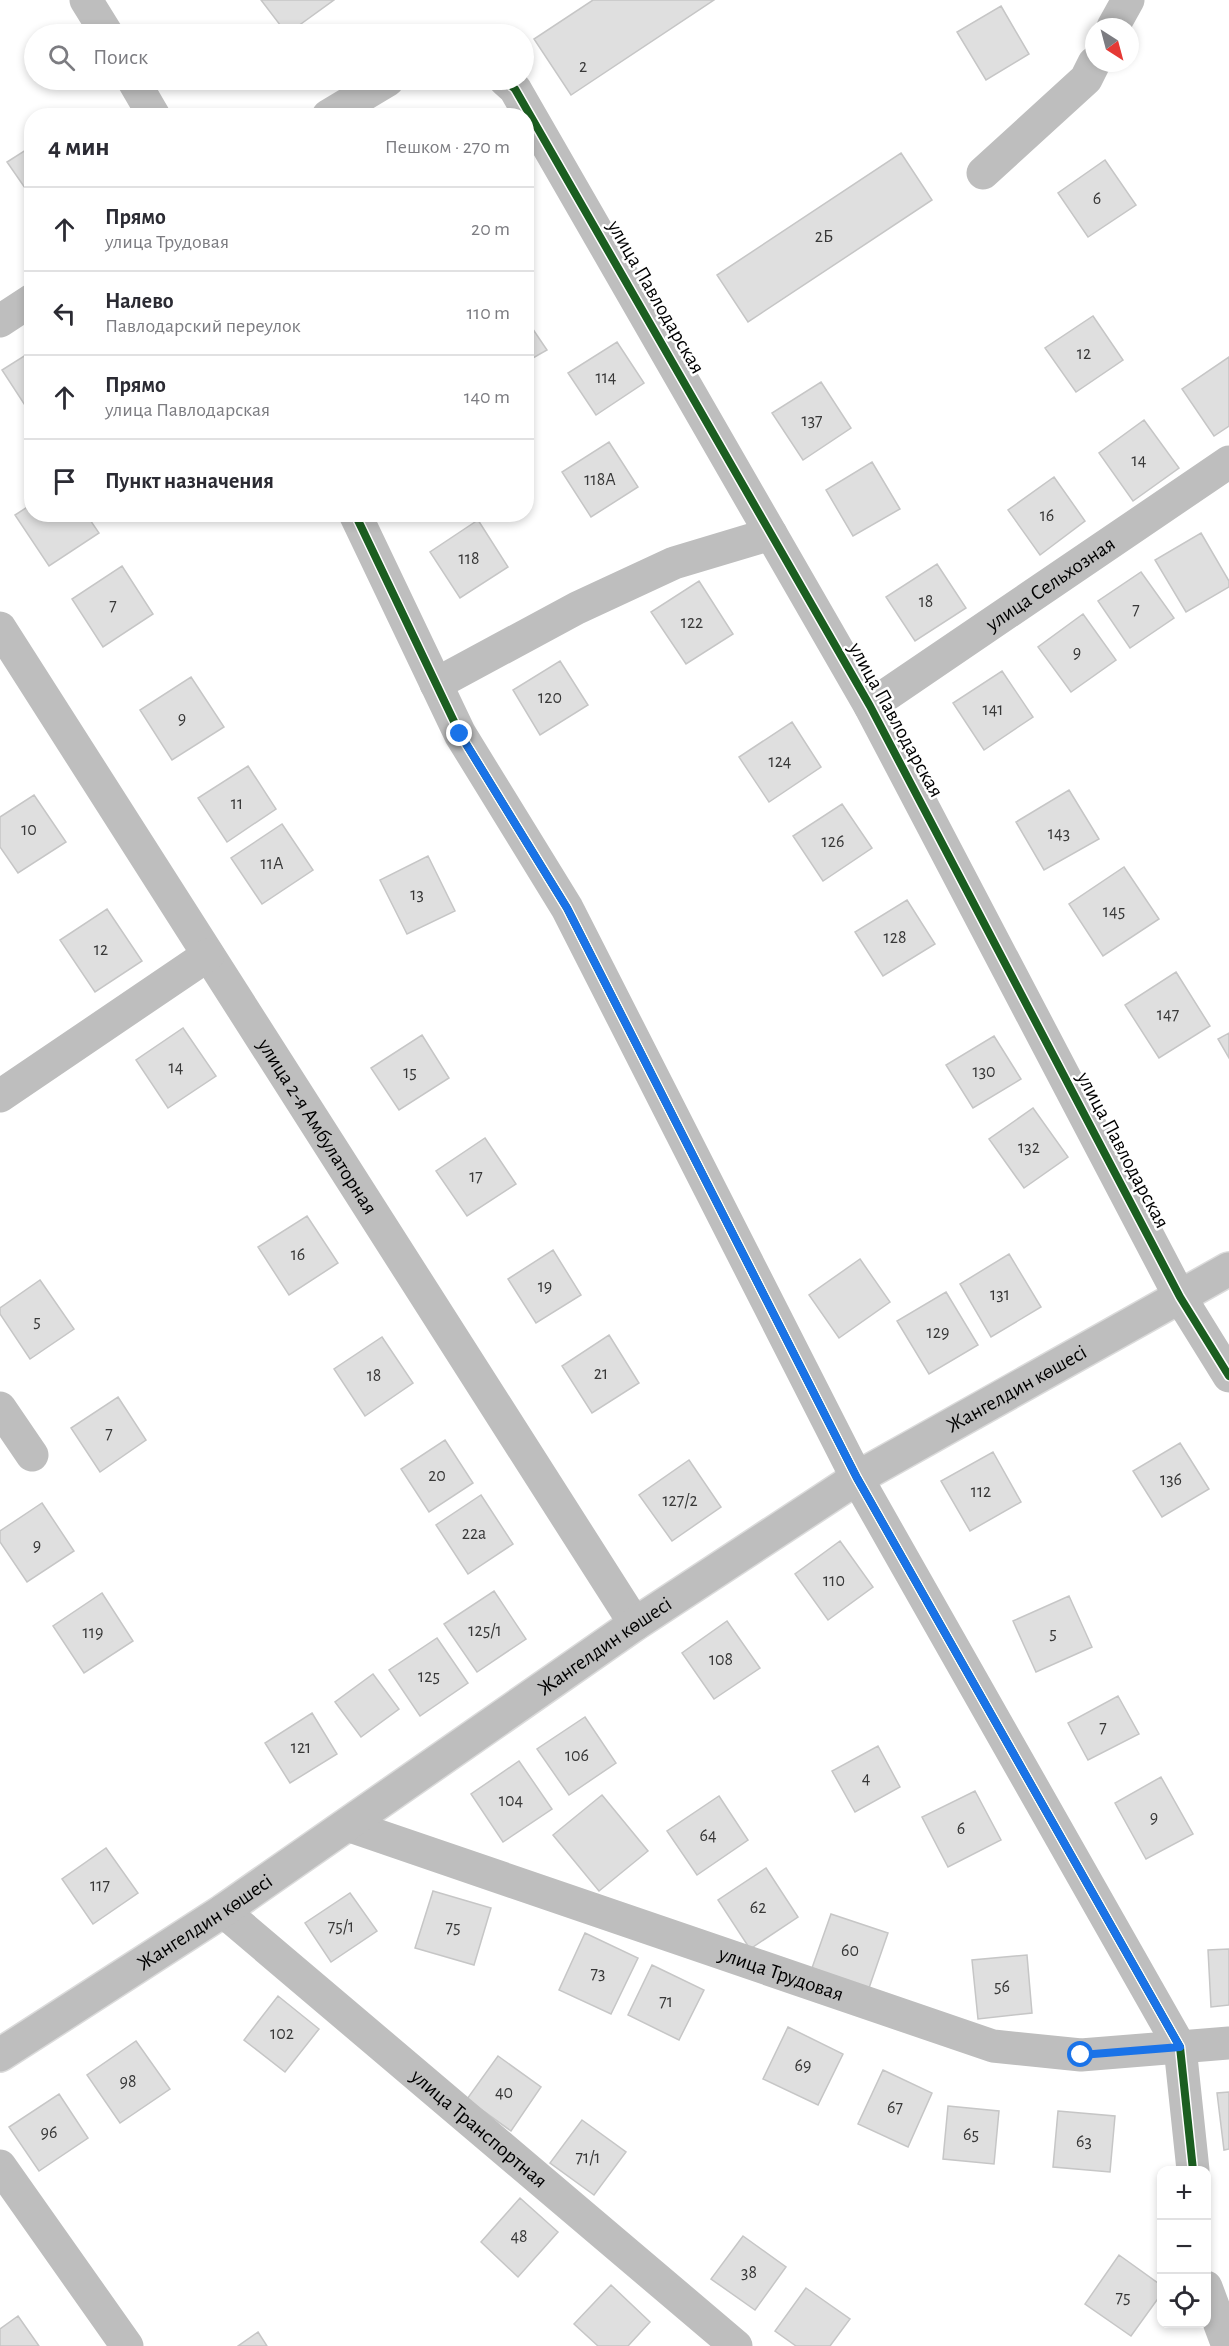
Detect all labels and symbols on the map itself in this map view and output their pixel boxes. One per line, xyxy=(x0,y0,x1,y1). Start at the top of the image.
north arrow xyxy=(1085,18,1139,72)
house number: 2 xyxy=(579,58,587,76)
house number: 6 xyxy=(1093,190,1101,208)
street label: улица Павлодарская xyxy=(603,216,708,377)
house number: 2Б xyxy=(815,228,833,246)
house number: 12 xyxy=(1077,345,1091,363)
house number: 114 xyxy=(595,369,617,387)
house number: 137 xyxy=(801,412,823,430)
house number: 14 xyxy=(1132,452,1147,470)
house number: 118А xyxy=(584,471,616,489)
house number: 16 xyxy=(1040,507,1054,525)
street label: улица Сельхозная xyxy=(981,532,1119,635)
house number: 118 xyxy=(459,550,479,568)
house number: 18 xyxy=(919,593,933,611)
house number: 7 xyxy=(109,597,117,615)
house number: 7 xyxy=(1132,601,1140,619)
house number: 122 xyxy=(681,614,703,632)
street label: улица Павлодарская xyxy=(844,638,947,801)
house number: 9 xyxy=(1073,644,1081,662)
house number: 120 xyxy=(538,689,562,707)
house number: 141 xyxy=(982,701,1004,719)
house number: 9 xyxy=(178,710,186,728)
route end xyxy=(446,720,472,746)
house number: 124 xyxy=(768,753,792,771)
house number: 11 xyxy=(231,795,243,813)
house number: 10 xyxy=(21,821,37,839)
house number: 143 xyxy=(1048,825,1070,843)
house number: 126 xyxy=(822,833,844,851)
house number: 11А xyxy=(261,855,284,873)
house number: 13 xyxy=(410,886,424,904)
house number: 145 xyxy=(1103,903,1125,921)
house number: 128 xyxy=(884,929,906,947)
house number: 12 xyxy=(94,941,108,959)
house number: 147 xyxy=(1157,1006,1179,1024)
street label: улица 2-я Амбулаторная xyxy=(254,1034,381,1218)
house number: 14 xyxy=(169,1059,184,1077)
house number: 130 xyxy=(972,1063,996,1081)
house number: 15 xyxy=(403,1064,417,1082)
street label: улица Павлодарская xyxy=(1073,1068,1173,1231)
house number: 132 xyxy=(1018,1139,1040,1157)
house number: 17 xyxy=(469,1168,483,1186)
house number: 16 xyxy=(291,1246,305,1264)
house number: 19 xyxy=(538,1278,552,1296)
house number: 131 xyxy=(990,1286,1010,1304)
house number: 5 xyxy=(33,1313,41,1331)
house number: 129 xyxy=(927,1324,949,1342)
street label: Жангелдин көшесі xyxy=(943,1341,1090,1436)
house number: 21 xyxy=(594,1365,608,1383)
house number: 18 xyxy=(367,1367,381,1385)
house number: 7 xyxy=(105,1425,113,1443)
house number: 20 xyxy=(428,1467,446,1485)
house number: 136 xyxy=(1160,1471,1182,1489)
house number: 112 xyxy=(971,1483,991,1501)
house number: 127/2 xyxy=(662,1492,698,1510)
house number: 22а xyxy=(462,1525,486,1543)
house number: 9 xyxy=(33,1537,41,1555)
house number: 110 xyxy=(823,1572,845,1590)
street label: Жангелдин көшесі xyxy=(534,1593,675,1699)
house number: 125/1 xyxy=(468,1622,502,1640)
house number: 119 xyxy=(83,1624,103,1642)
house number: 5 xyxy=(1049,1625,1057,1643)
house number: 108 xyxy=(709,1651,733,1669)
house number: 125 xyxy=(418,1668,440,1686)
house number: 7 xyxy=(1099,1719,1107,1737)
house number: 121 xyxy=(291,1739,311,1757)
house number: 106 xyxy=(565,1747,589,1765)
house number: 4 xyxy=(862,1770,871,1788)
house number: 104 xyxy=(499,1792,524,1810)
house number: 9 xyxy=(1150,1809,1158,1827)
house number: 6 xyxy=(957,1820,965,1838)
house number: 64 xyxy=(699,1827,717,1845)
street label: Жангелдин көшесі xyxy=(133,1870,276,1974)
house number: 117 xyxy=(90,1877,110,1895)
house number: 62 xyxy=(750,1899,766,1917)
house number: 75/1 xyxy=(328,1918,354,1936)
house number: 75 xyxy=(445,1919,461,1937)
street label: улица Трудовая xyxy=(715,1942,846,2005)
house number: 60 xyxy=(841,1942,859,1960)
house number: 73 xyxy=(591,1965,605,1983)
house number: 56 xyxy=(994,1978,1010,1996)
house number: 71 xyxy=(659,1993,673,2011)
house number: 102 xyxy=(270,2025,294,2043)
route start xyxy=(1067,2041,1093,2067)
house number: 69 xyxy=(795,2057,811,2075)
street label: улица Транспортная xyxy=(406,2064,551,2192)
house number: 98 xyxy=(120,2073,137,2091)
house number: 40 xyxy=(495,2084,513,2102)
house number: 67 xyxy=(887,2099,903,2117)
house number: 96 xyxy=(41,2124,57,2142)
house number: 65 xyxy=(963,2126,979,2144)
house number: 63 xyxy=(1076,2133,1092,2151)
house number: 71/1 xyxy=(575,2149,601,2167)
house number: 48 xyxy=(510,2228,528,2246)
house number: 38 xyxy=(741,2264,757,2282)
house number: 75 xyxy=(1115,2289,1131,2307)

